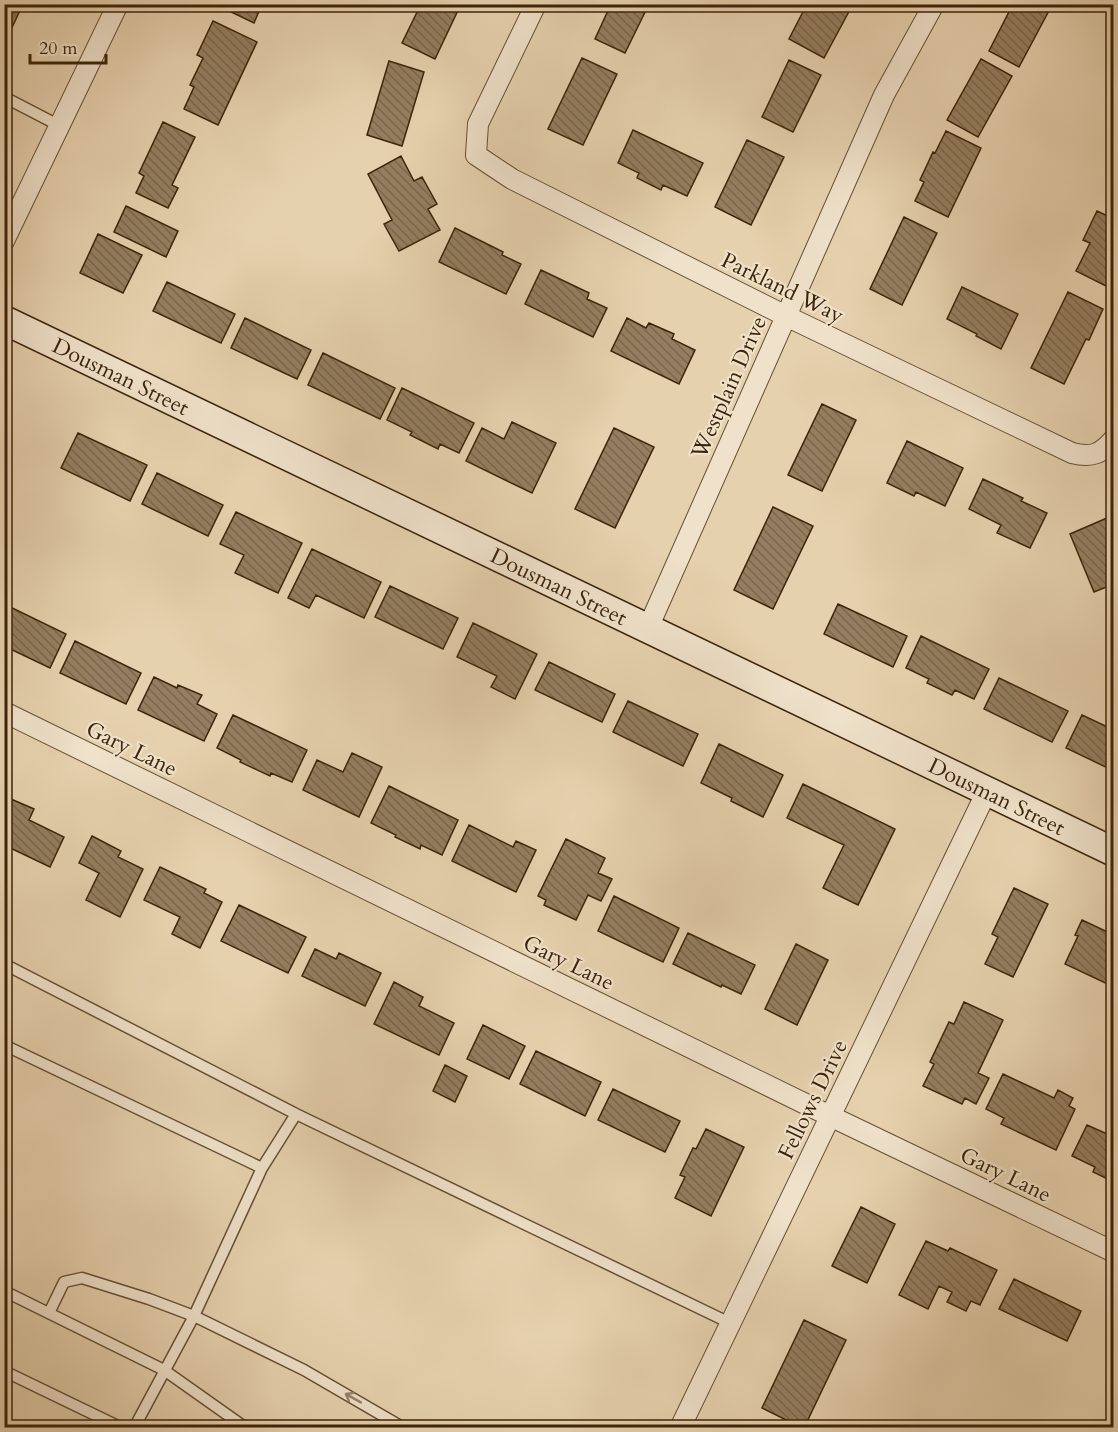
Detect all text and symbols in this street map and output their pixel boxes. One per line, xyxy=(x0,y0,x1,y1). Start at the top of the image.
scale bar xyxy=(30,27,106,65)
text: 20 m xyxy=(39,36,78,61)
street label: Parkland Way xyxy=(716,245,849,331)
street label: Westplain Drive xyxy=(684,311,774,464)
street label: Dousman Street xyxy=(47,331,194,423)
street label: Dousman Street xyxy=(485,541,632,633)
street label: Gary Lane xyxy=(81,714,182,784)
street label: Dousman Street xyxy=(923,751,1070,843)
street label: Gary Lane xyxy=(518,928,619,998)
street label: Fellows Drive xyxy=(771,1035,855,1164)
street label: Gary Lane xyxy=(955,1140,1056,1210)
one-way arrow xyxy=(345,1392,362,1404)

